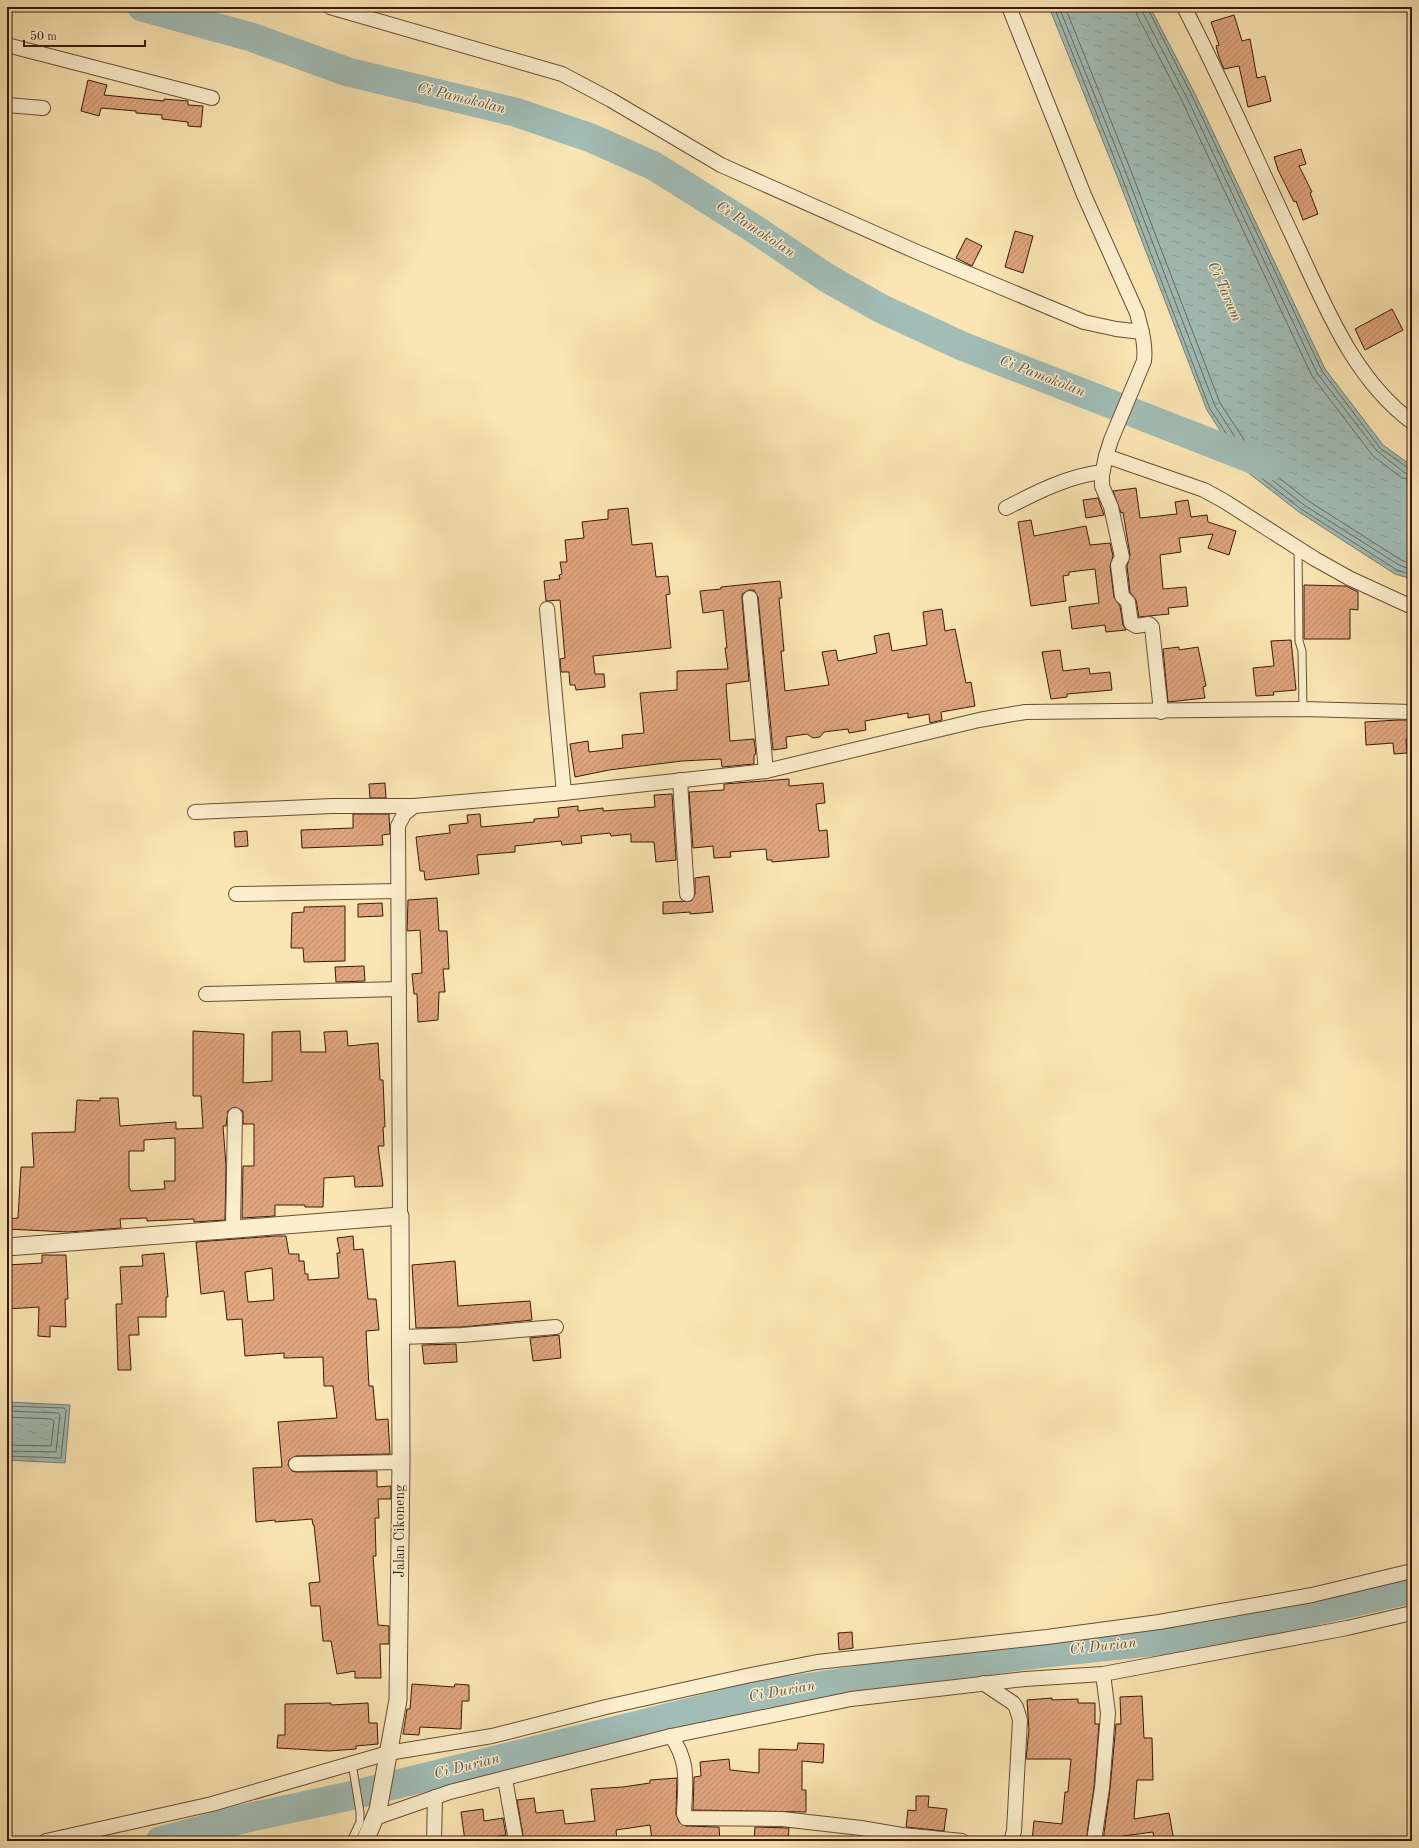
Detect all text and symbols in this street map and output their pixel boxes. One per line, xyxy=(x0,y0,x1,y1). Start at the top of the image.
scale bar xyxy=(24,22,145,48)
text: 50 m xyxy=(30,30,57,43)
water label: Ci Pamokolan xyxy=(415,81,507,117)
water label: Ci Pamokolan xyxy=(713,199,797,261)
water label: Ci Tarum xyxy=(1204,260,1244,324)
water label: Ci Pamokolan xyxy=(997,354,1087,400)
street label: Jalan Cikoneng xyxy=(393,1484,407,1578)
water label: Ci Durian xyxy=(1069,1636,1138,1658)
water label: Ci Durian xyxy=(748,1679,817,1705)
water label: Ci Durian xyxy=(433,1751,502,1782)

